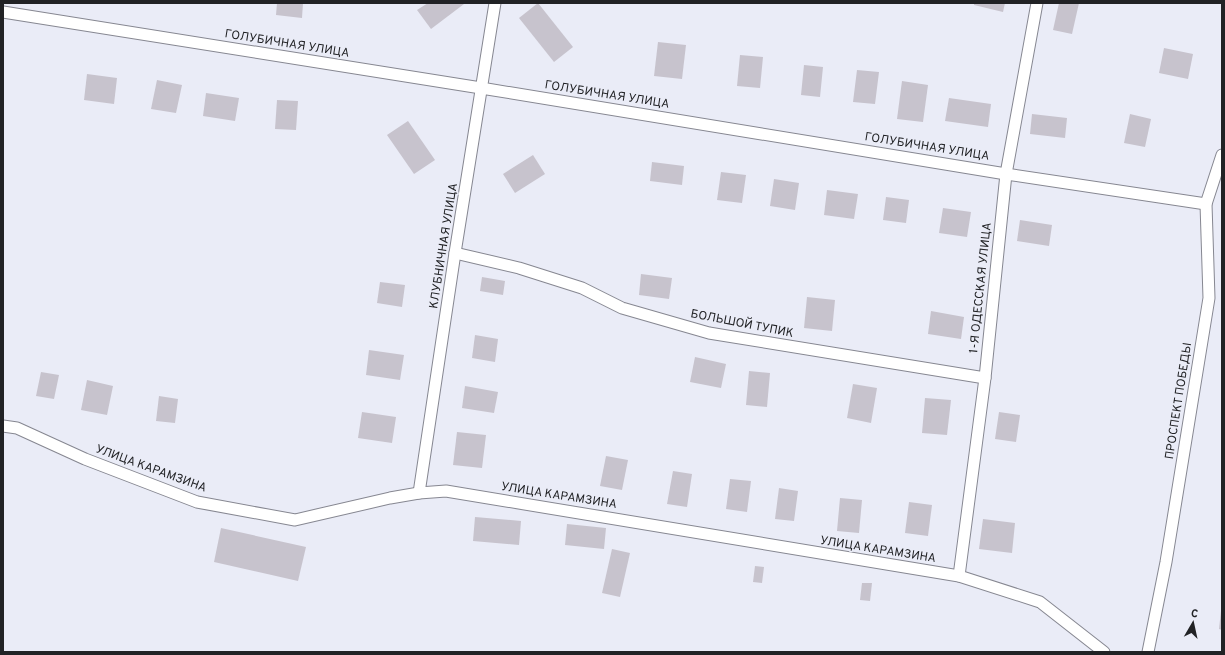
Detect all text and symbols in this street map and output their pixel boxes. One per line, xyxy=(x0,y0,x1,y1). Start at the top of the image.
street label: ГОЛУБИЧНАЯ УЛИЦА xyxy=(223,26,351,62)
street label: ГОЛУБИЧНАЯ УЛИЦА xyxy=(543,77,671,113)
street label: ГОЛУБИЧНАЯ УЛИЦА xyxy=(863,129,991,165)
street label: КЛУБНИЧНАЯ УЛИЦА xyxy=(426,182,462,310)
street label: 1-Я ОДЕССКАЯ УЛИЦА xyxy=(966,222,996,354)
street label: БОЛЬШОЙ ТУПИК xyxy=(689,306,795,342)
street label: ПРОСПЕКТ ПОБЕДЫ xyxy=(1162,341,1196,461)
street label: УЛИЦА КАРАМЗИНА xyxy=(93,441,209,497)
street label: УЛИЦА КАРАМЗИНА xyxy=(500,479,618,513)
street label: УЛИЦА КАРАМЗИНА xyxy=(819,533,937,567)
north arrow xyxy=(1173,603,1213,643)
text: С xyxy=(1190,607,1199,622)

